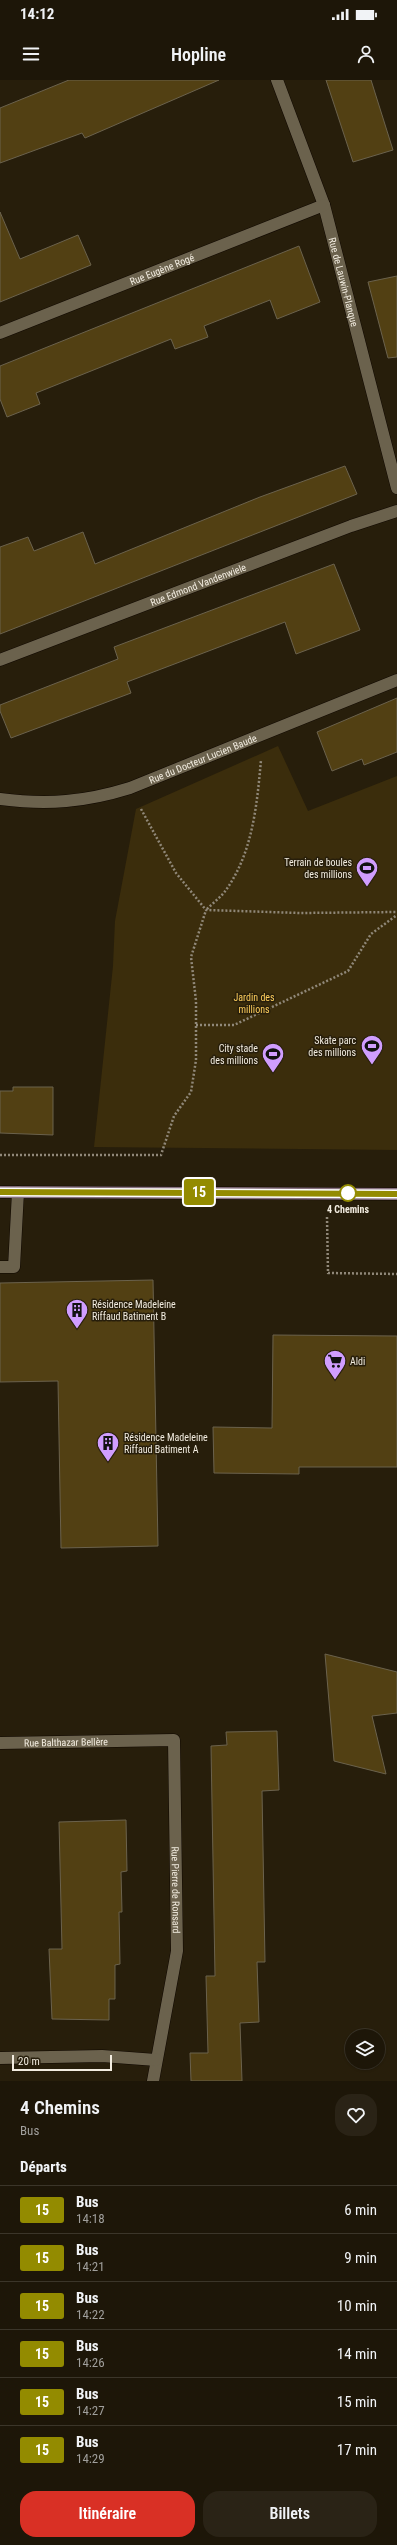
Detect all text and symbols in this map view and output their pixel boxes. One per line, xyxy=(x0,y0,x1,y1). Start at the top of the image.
text: 14:12 xyxy=(20,5,54,23)
icon: menu xyxy=(20,43,42,65)
icon: person xyxy=(355,43,377,65)
text: Hopline xyxy=(171,44,226,65)
street label: Rue de Lauwin-Planque xyxy=(327,236,360,328)
street label: Rue Eugène Rogé xyxy=(128,252,196,287)
street label: Rue Edmond Vandenwiele xyxy=(149,561,248,608)
street label: Rue du Docteur Lucien Baude xyxy=(147,732,259,786)
sports icon: Terrain de boules des millions xyxy=(354,855,380,888)
place label: Terrain de boules des millions xyxy=(284,857,352,880)
park label: Jardin des millions xyxy=(233,992,275,1015)
sports icon: Skate parc des millions xyxy=(359,1033,385,1066)
place label: Skate parc des millions xyxy=(308,1035,356,1058)
sports icon: City stade des millions xyxy=(260,1041,286,1074)
place label: City stade des millions xyxy=(210,1043,258,1066)
line badge: 15 xyxy=(181,1179,217,1205)
text: 15 xyxy=(192,1184,206,1200)
marker: 4 Chemins xyxy=(339,1184,357,1202)
place label: 4 Chemins xyxy=(327,1204,370,1215)
building icon: Résidence Madeleine Riffaud Batiment B xyxy=(64,1297,90,1330)
place label: Résidence Madeleine Riffaud Batiment B xyxy=(92,1299,176,1322)
supermarket icon: Aldi xyxy=(322,1348,348,1381)
place label: Aldi xyxy=(350,1356,365,1367)
building icon: Résidence Madeleine Riffaud Batiment A xyxy=(95,1430,121,1463)
place label: Résidence Madeleine Riffaud Batiment A xyxy=(124,1432,208,1455)
street label: Rue Balthazar Bellère xyxy=(24,1736,108,1749)
street label: Rue Pierre de Ronsard xyxy=(170,1846,182,1934)
map controls xyxy=(345,2029,385,2069)
button: layers xyxy=(345,2029,385,2069)
scale bar xyxy=(12,2053,112,2072)
text: 20 m xyxy=(18,2055,40,2068)
button: heart xyxy=(335,2094,377,2136)
text: 4 Chemins xyxy=(20,2096,100,2119)
text: Bus xyxy=(20,2123,39,2138)
text: Départs xyxy=(20,2158,67,2176)
text: Bus xyxy=(76,2193,99,2211)
text: 6 min xyxy=(344,2201,377,2219)
text: 15 xyxy=(35,2202,49,2218)
text: 14:18 xyxy=(76,2211,105,2226)
text: Bus xyxy=(76,2241,99,2259)
text: 9 min xyxy=(344,2249,377,2267)
text: 15 xyxy=(35,2250,49,2266)
text: 14:21 xyxy=(76,2259,105,2274)
text: Bus xyxy=(76,2289,99,2307)
text: 10 min xyxy=(337,2297,377,2315)
text: 15 xyxy=(35,2298,49,2314)
text: 14:22 xyxy=(76,2307,105,2322)
text: Bus xyxy=(76,2337,99,2355)
text: 14 min xyxy=(337,2345,377,2363)
text: 15 xyxy=(35,2346,49,2362)
text: 14:26 xyxy=(76,2355,105,2370)
text: Bus xyxy=(76,2385,99,2403)
text: 15 min xyxy=(337,2393,377,2411)
text: 15 xyxy=(35,2394,49,2410)
text: 14:27 xyxy=(76,2403,105,2418)
text: Bus xyxy=(76,2433,99,2451)
text: 17 min xyxy=(337,2441,377,2459)
text: 15 xyxy=(35,2442,49,2458)
text: 14:29 xyxy=(76,2451,105,2466)
button: Itinéraire xyxy=(20,2491,195,2537)
button: Billets xyxy=(203,2491,377,2537)

